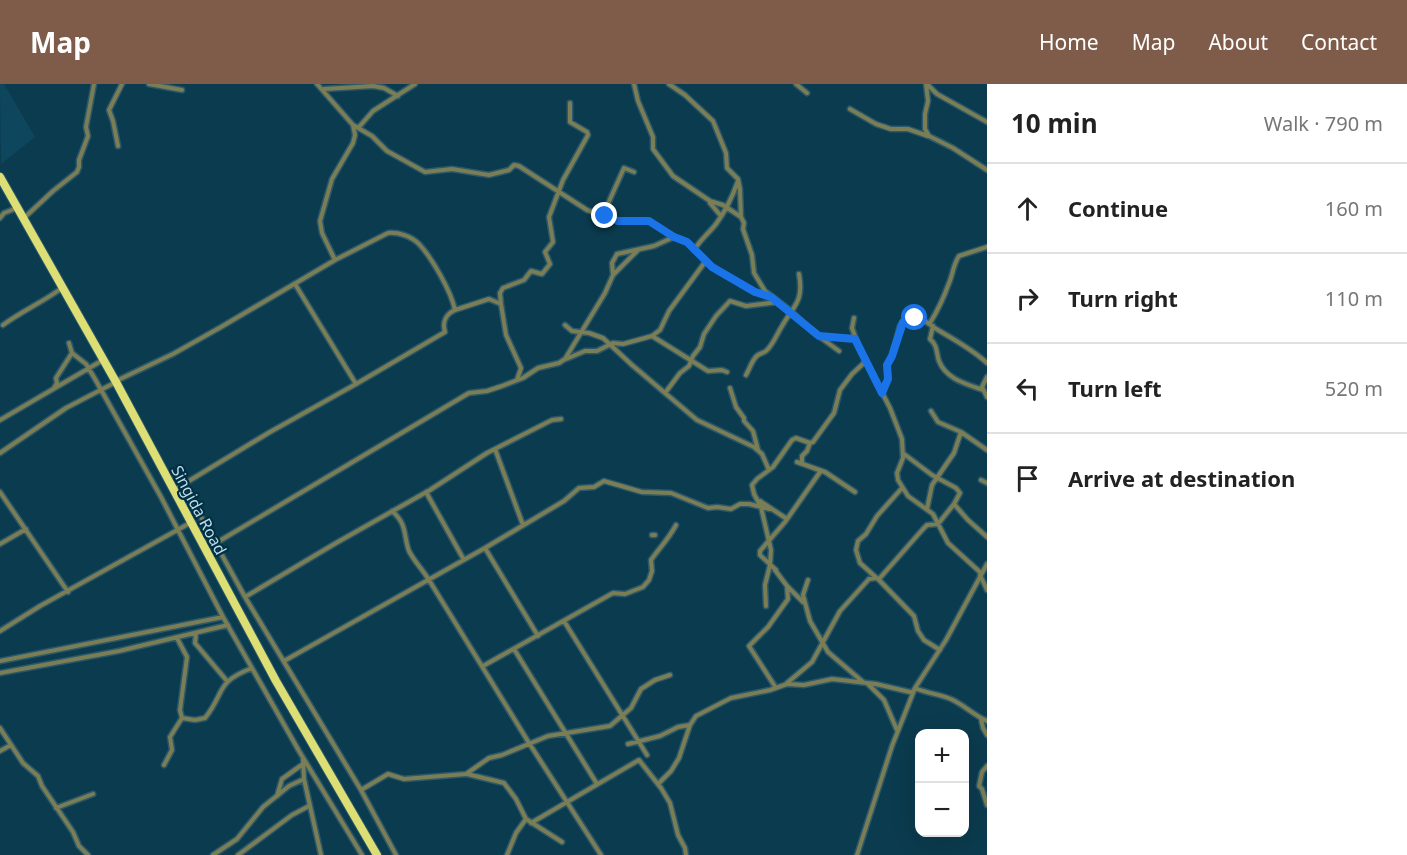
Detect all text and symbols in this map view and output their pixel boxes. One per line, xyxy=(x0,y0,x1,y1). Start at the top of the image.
text: Map xyxy=(30,23,91,61)
text: Home xyxy=(1039,28,1099,56)
text: Map xyxy=(1132,28,1175,56)
text: About xyxy=(1208,28,1268,56)
text: Contact xyxy=(1301,28,1377,56)
text: 10 min xyxy=(1011,105,1098,141)
text: Walk · 790 m xyxy=(1264,110,1383,137)
icon: ahead xyxy=(1011,192,1044,225)
text: Continue xyxy=(1068,193,1168,223)
text: 160 m xyxy=(1325,195,1383,222)
route end xyxy=(591,202,617,228)
icon: right xyxy=(1011,282,1044,315)
text: Turn right xyxy=(1068,283,1178,313)
text: 110 m xyxy=(1325,285,1383,312)
route start xyxy=(901,304,927,330)
icon: left xyxy=(1011,372,1044,405)
text: Turn left xyxy=(1068,373,1162,403)
text: 520 m xyxy=(1325,375,1383,402)
street label: Singida Road xyxy=(166,461,232,559)
icon: arrive xyxy=(1011,462,1044,495)
text: Arrive at destination xyxy=(1068,463,1295,493)
map controls xyxy=(915,729,969,837)
button: + xyxy=(915,729,969,783)
button: − xyxy=(915,783,969,837)

